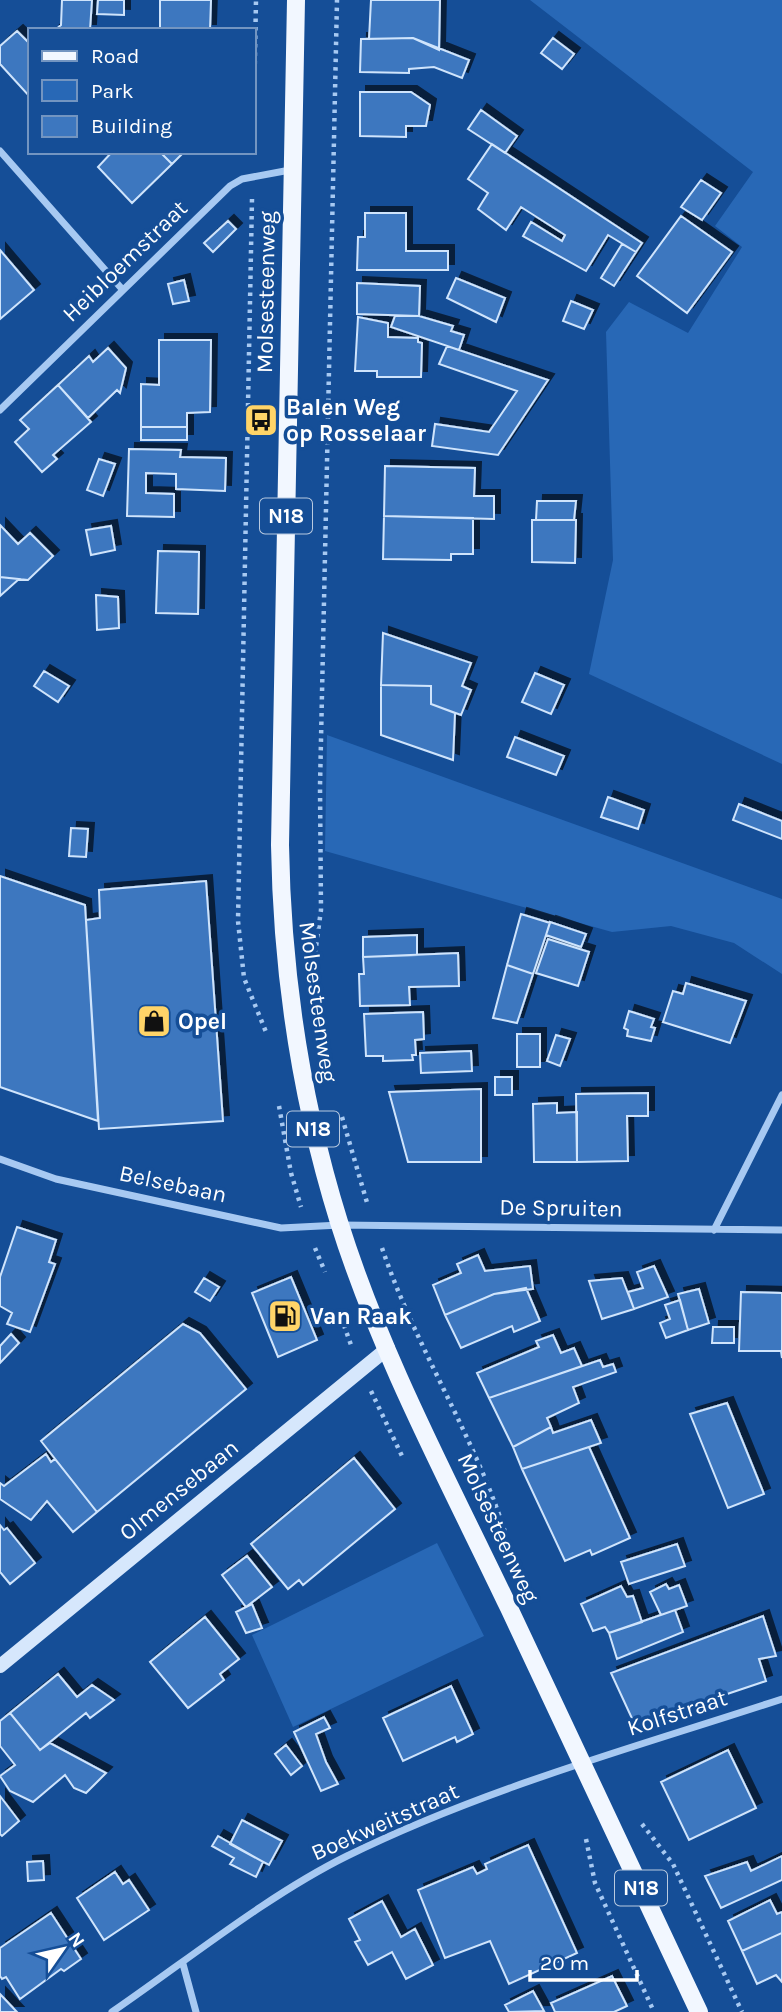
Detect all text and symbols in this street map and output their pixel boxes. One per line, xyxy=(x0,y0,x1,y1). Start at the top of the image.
legend xyxy=(28,28,256,154)
text: Road xyxy=(91,44,139,68)
text: Park xyxy=(91,79,134,103)
text: Building xyxy=(91,114,172,138)
street label: Heibloemstraat xyxy=(57,194,193,327)
street label: Molsesteenweg xyxy=(251,211,281,373)
place label: Balen Weg op Rosselaar xyxy=(286,394,426,447)
bus stop icon: Balen Weg op Rosselaar xyxy=(242,401,280,439)
road number: N18 xyxy=(260,498,312,534)
street label: Molsesteenweg xyxy=(293,920,343,1084)
shop icon: Opel xyxy=(135,1002,173,1040)
place label: Opel xyxy=(178,1008,227,1035)
road number: N18 xyxy=(287,1112,339,1146)
street label: Belsebaan xyxy=(117,1159,229,1209)
street label: De Spruiten xyxy=(499,1193,623,1223)
fuel station icon: Van Raak xyxy=(266,1297,304,1335)
place label: Van Raak xyxy=(310,1303,412,1330)
street label: Olmensebaan xyxy=(114,1434,244,1546)
street label: Molsesteenweg xyxy=(452,1449,544,1607)
street label: Kolfstraat xyxy=(624,1684,731,1742)
street label: Boekweitstraat xyxy=(307,1777,463,1867)
road number: N18 xyxy=(615,1870,667,1906)
north arrow xyxy=(28,1914,98,1984)
text: N xyxy=(63,1928,89,1952)
scale bar xyxy=(530,1938,637,1982)
text: 20 m xyxy=(540,1951,589,1975)

